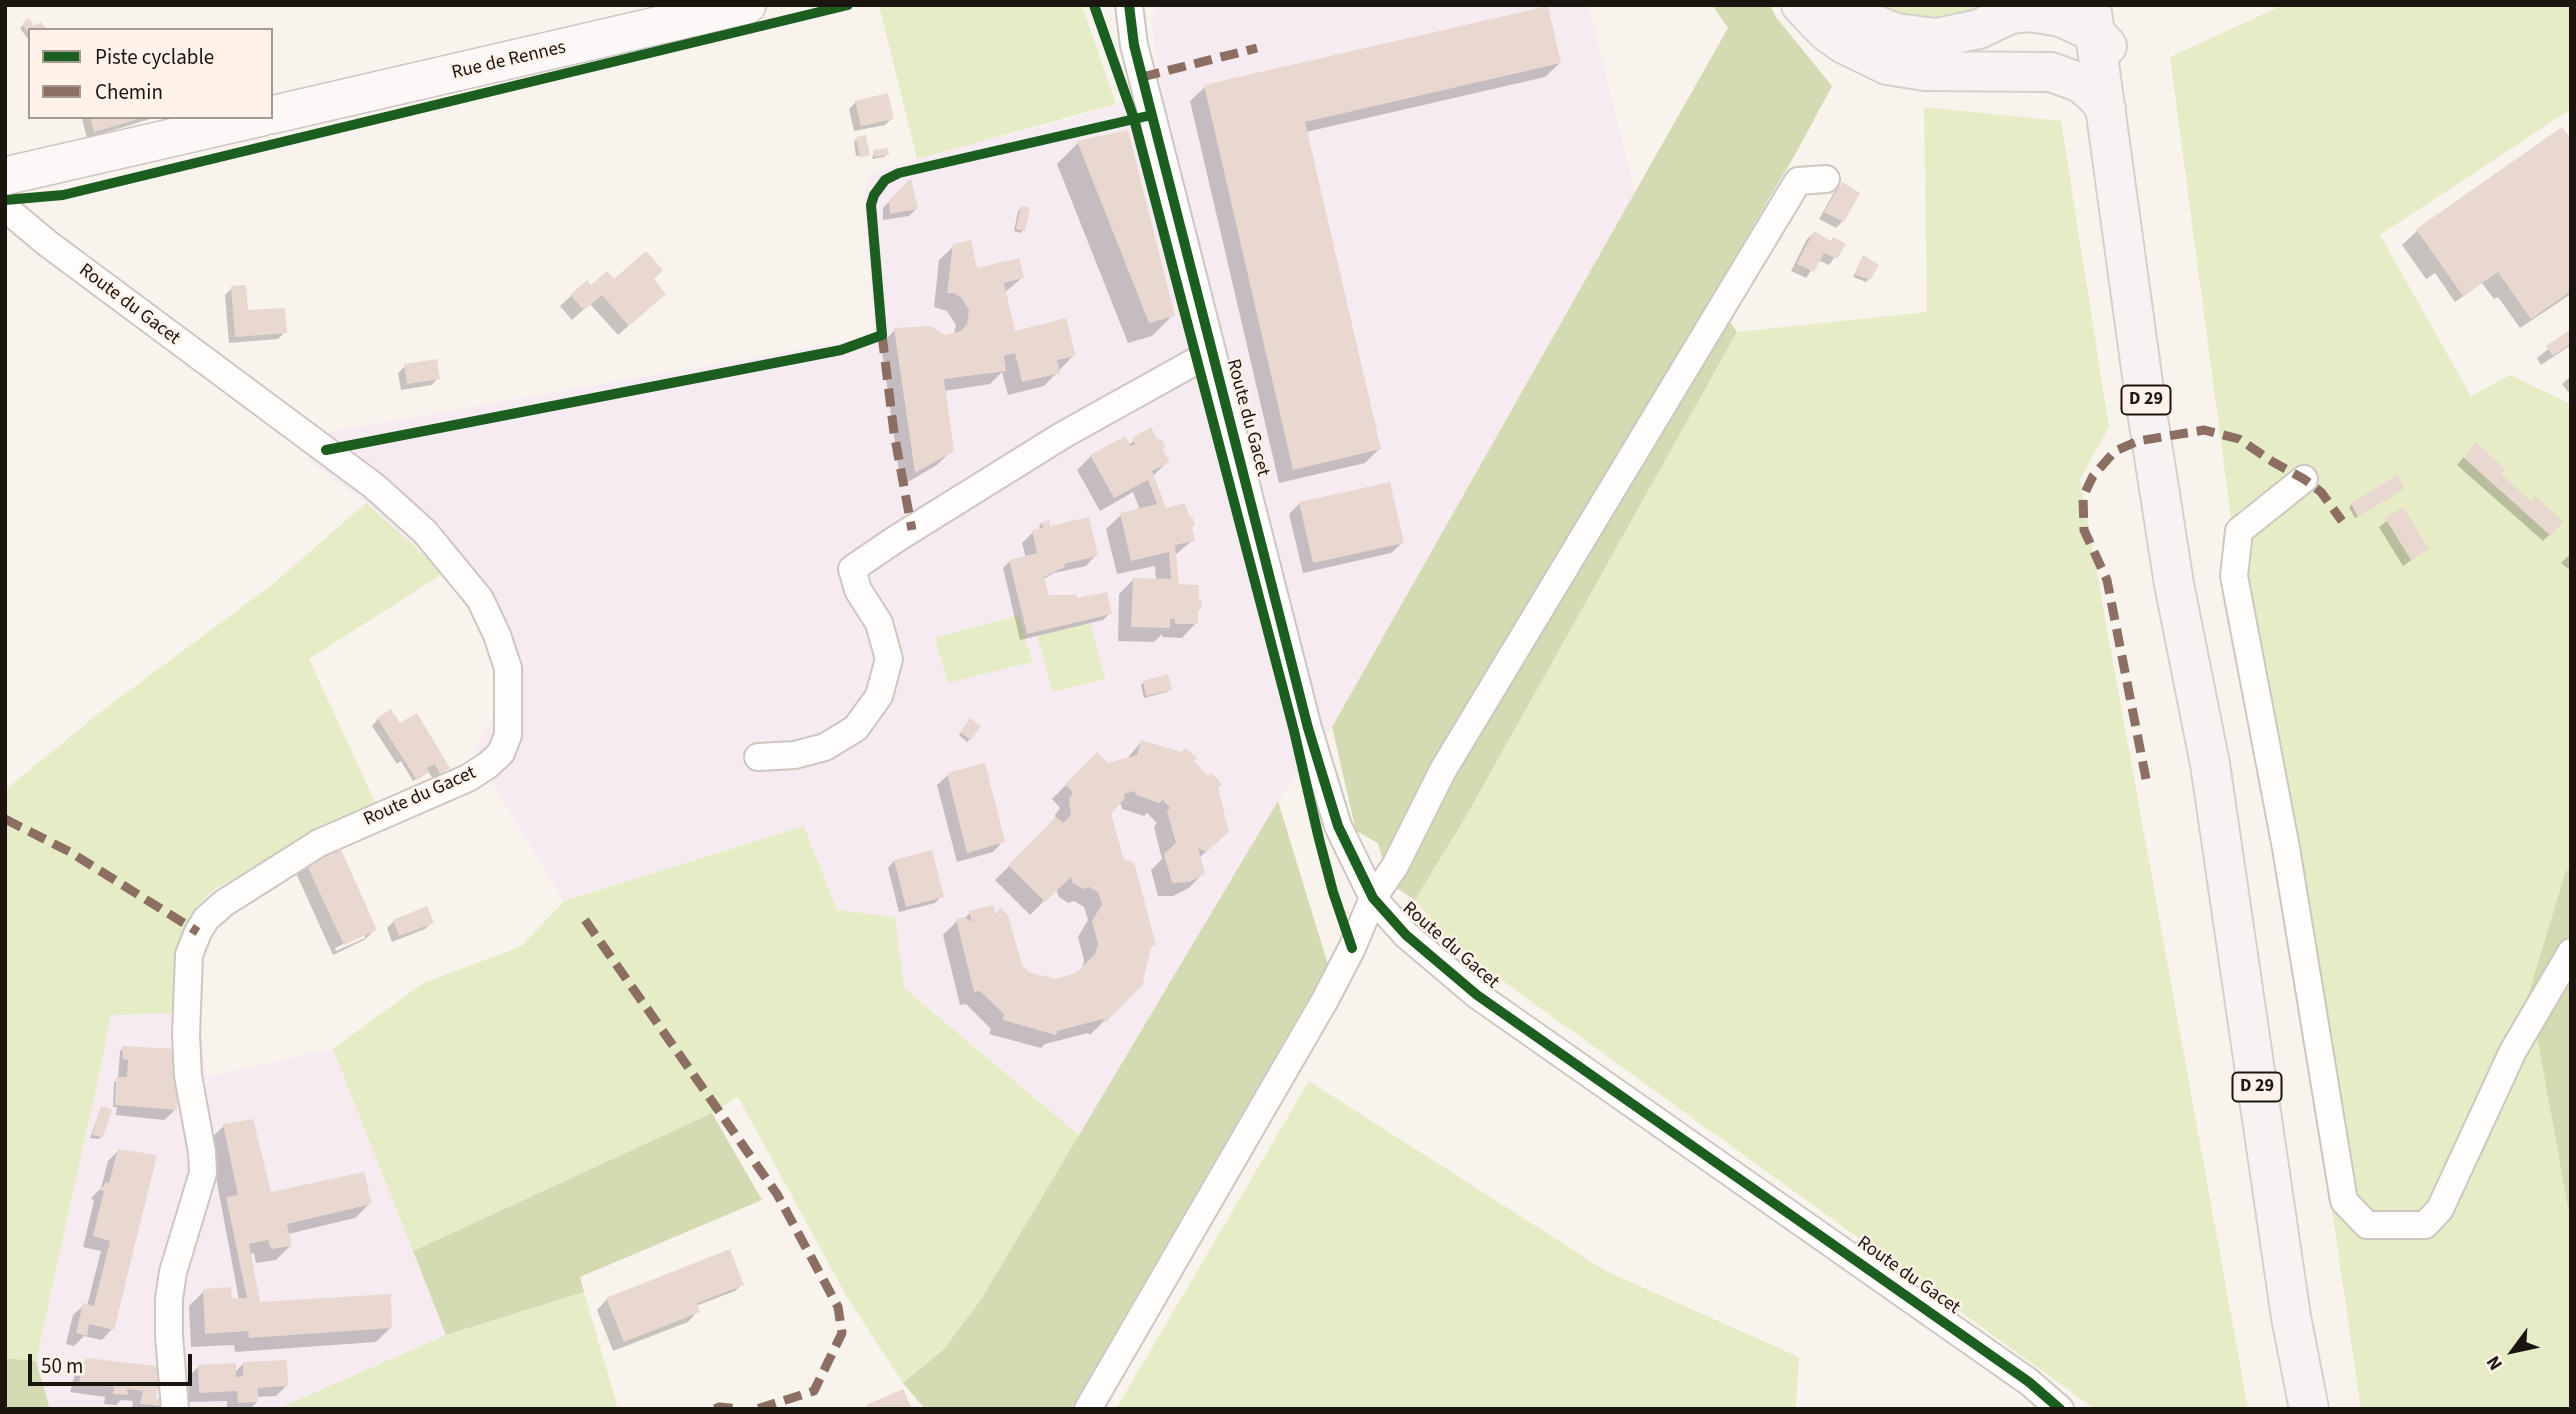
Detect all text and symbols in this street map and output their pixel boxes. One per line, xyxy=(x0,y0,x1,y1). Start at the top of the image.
legend xyxy=(28,28,273,119)
street label: Rue de Rennes xyxy=(450,37,568,85)
text: Piste cyclable xyxy=(95,42,214,72)
text: Chemin xyxy=(95,77,163,107)
street label: Route du Gacet xyxy=(74,260,184,350)
street label: Route du Gacet xyxy=(1220,357,1274,479)
road number: D 29 xyxy=(2122,386,2170,414)
street label: Route du Gacet xyxy=(360,762,480,832)
street label: Route du Gacet xyxy=(1397,898,1503,994)
road number: D 29 xyxy=(2232,1072,2282,1102)
street label: Route du Gacet xyxy=(1852,1232,1964,1320)
north arrow xyxy=(2478,1316,2548,1386)
scale bar xyxy=(32,1340,196,1384)
text: N xyxy=(2480,1350,2510,1375)
text: 50 m xyxy=(41,1351,83,1381)

